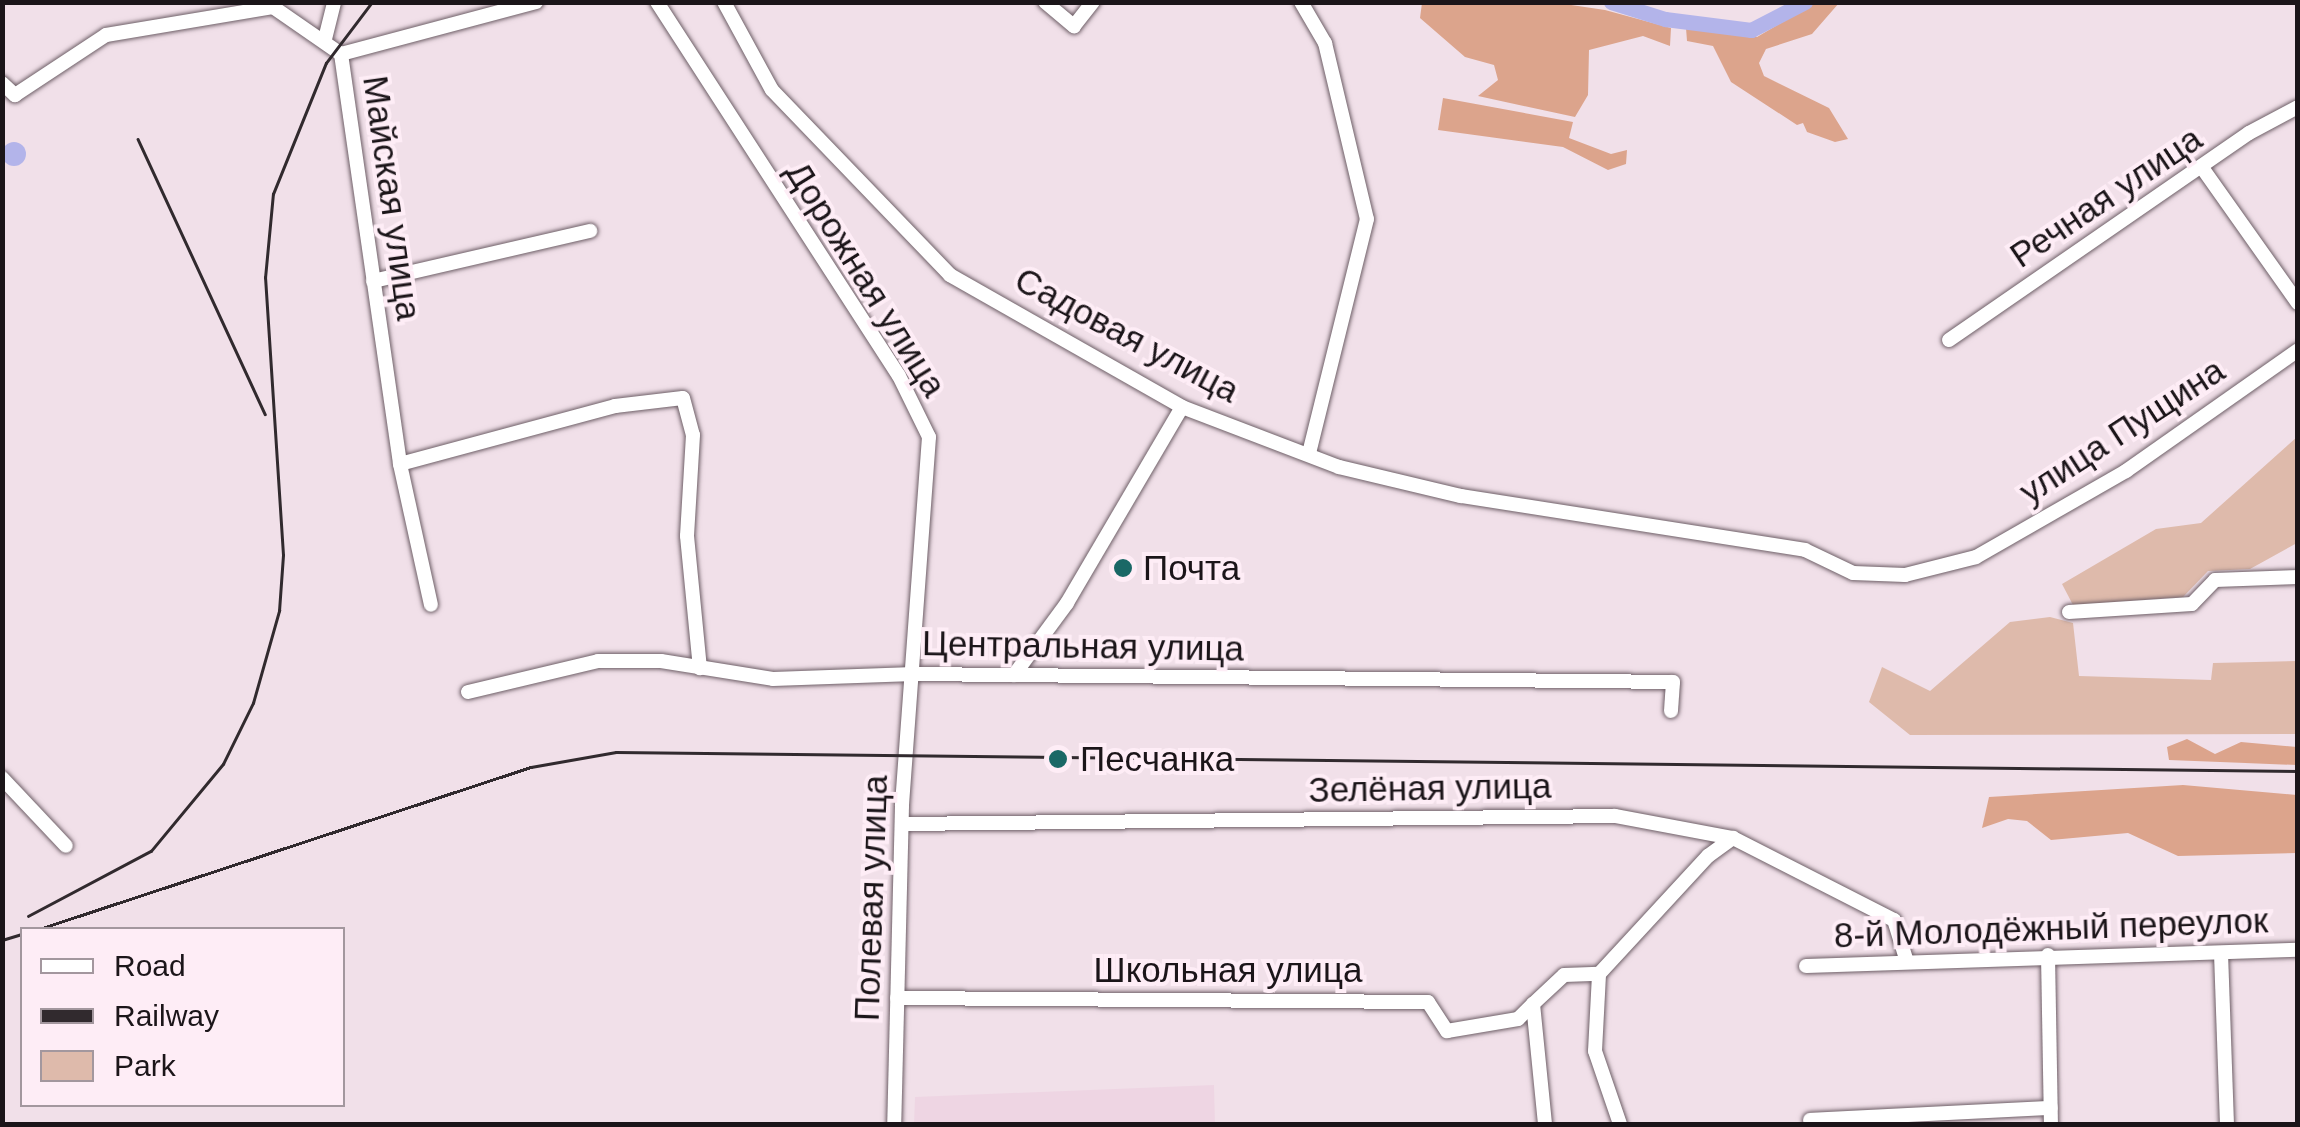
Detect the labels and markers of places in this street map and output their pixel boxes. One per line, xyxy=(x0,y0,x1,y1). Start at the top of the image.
place label: Почта xyxy=(1143,547,1240,589)
marker: Почта xyxy=(1112,557,1134,579)
place label: Песчанка xyxy=(1080,738,1234,780)
marker: Песчанка xyxy=(1045,746,1071,772)

